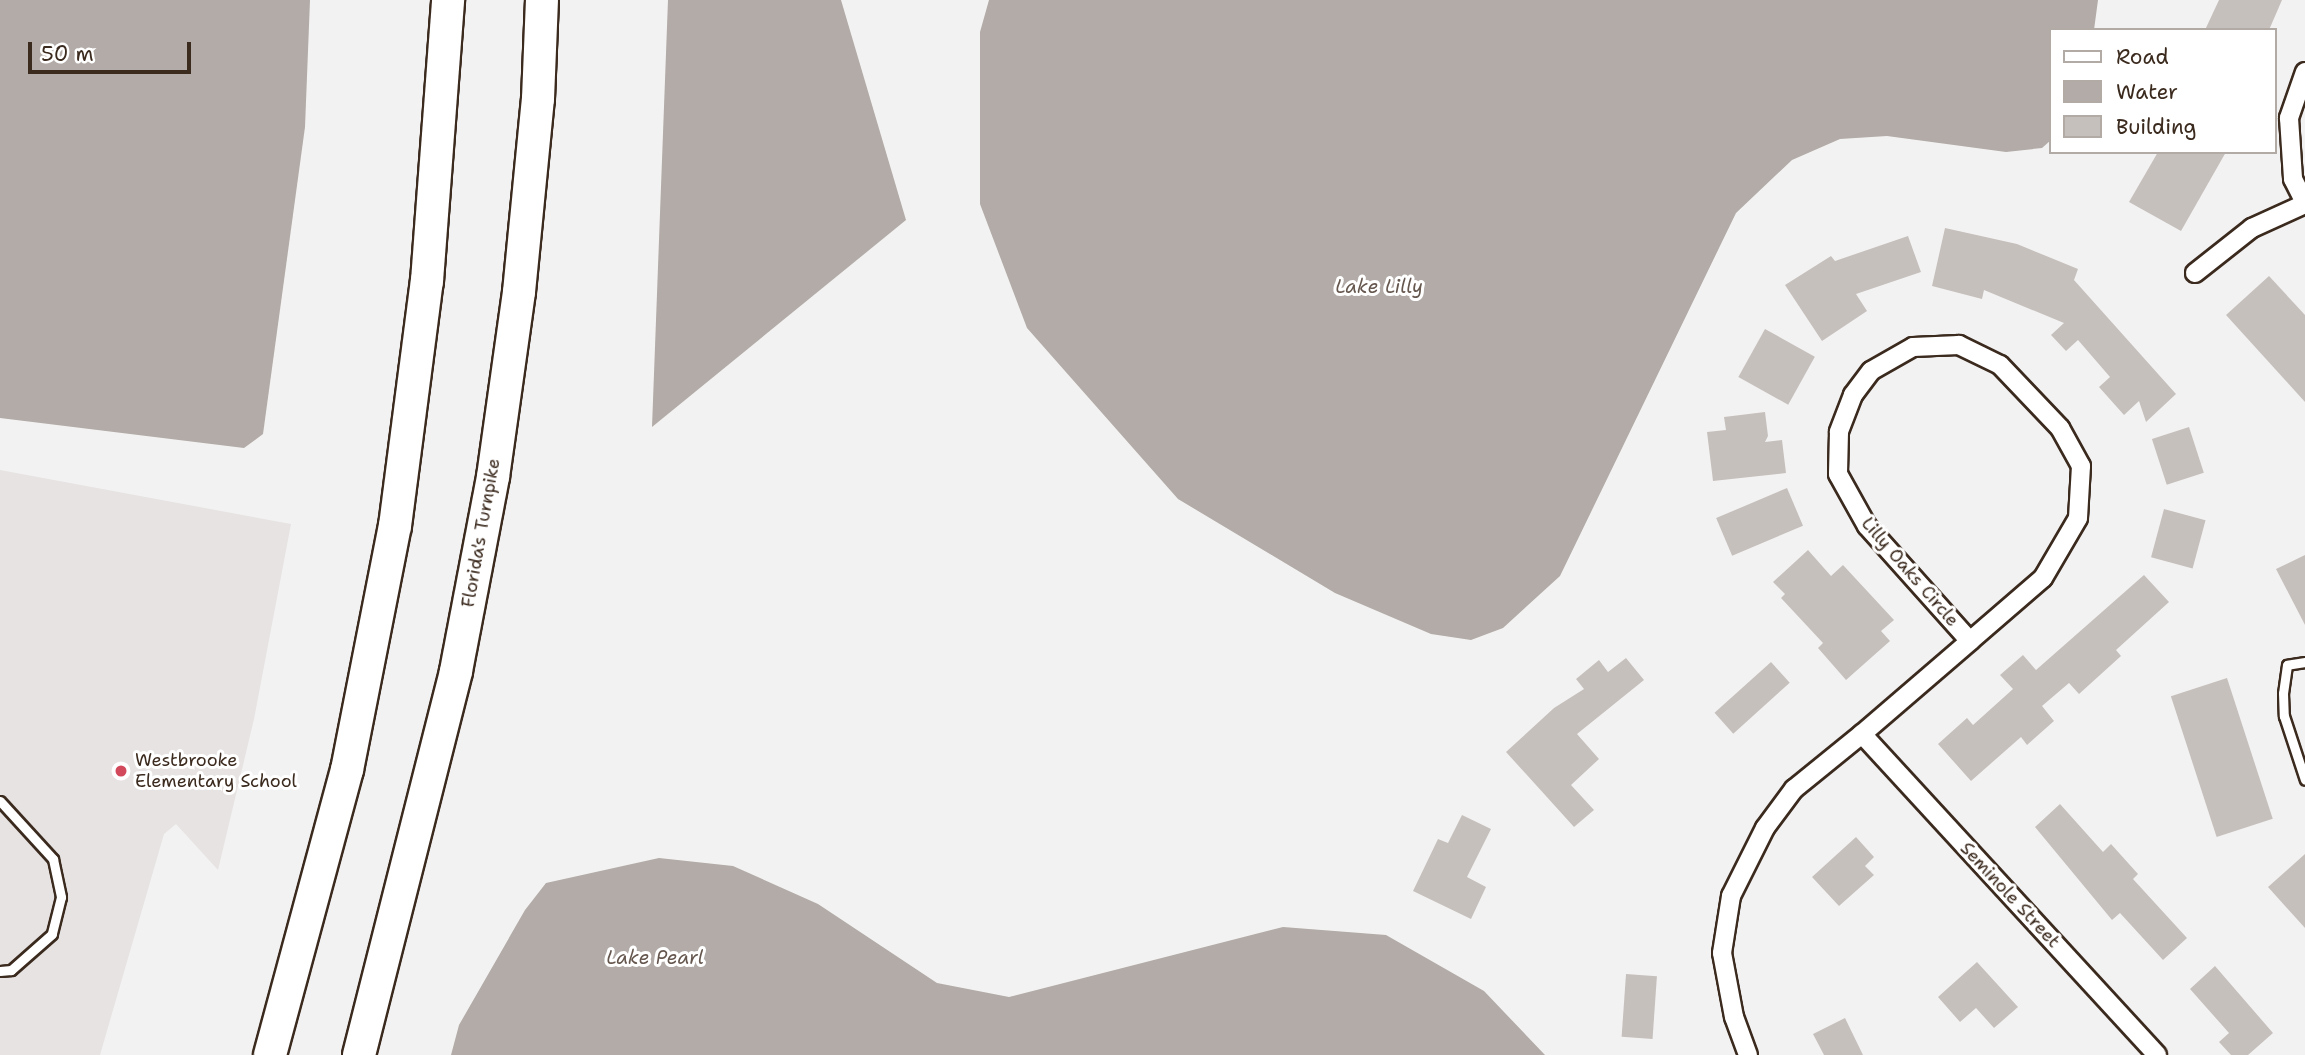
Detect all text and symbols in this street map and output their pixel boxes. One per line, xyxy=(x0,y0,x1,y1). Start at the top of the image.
scale bar xyxy=(32,28,194,72)
legend xyxy=(2050,28,2277,154)
text: 50 m xyxy=(41,40,94,68)
text: Road xyxy=(2116,43,2169,71)
text: Water xyxy=(2116,78,2178,106)
text: Building xyxy=(2116,113,2196,141)
water label: Lake Lilly xyxy=(1335,276,1423,298)
street label: Florida's Turnpike xyxy=(457,457,505,609)
street label: Lilly Oaks Circle xyxy=(1857,513,1963,631)
place label: Westbrooke Elementary School xyxy=(135,750,297,792)
marker: Westbrooke Elementary School xyxy=(113,763,129,779)
street label: Seminole Street xyxy=(1956,838,2064,952)
water label: Lake Pearl xyxy=(606,947,704,969)

